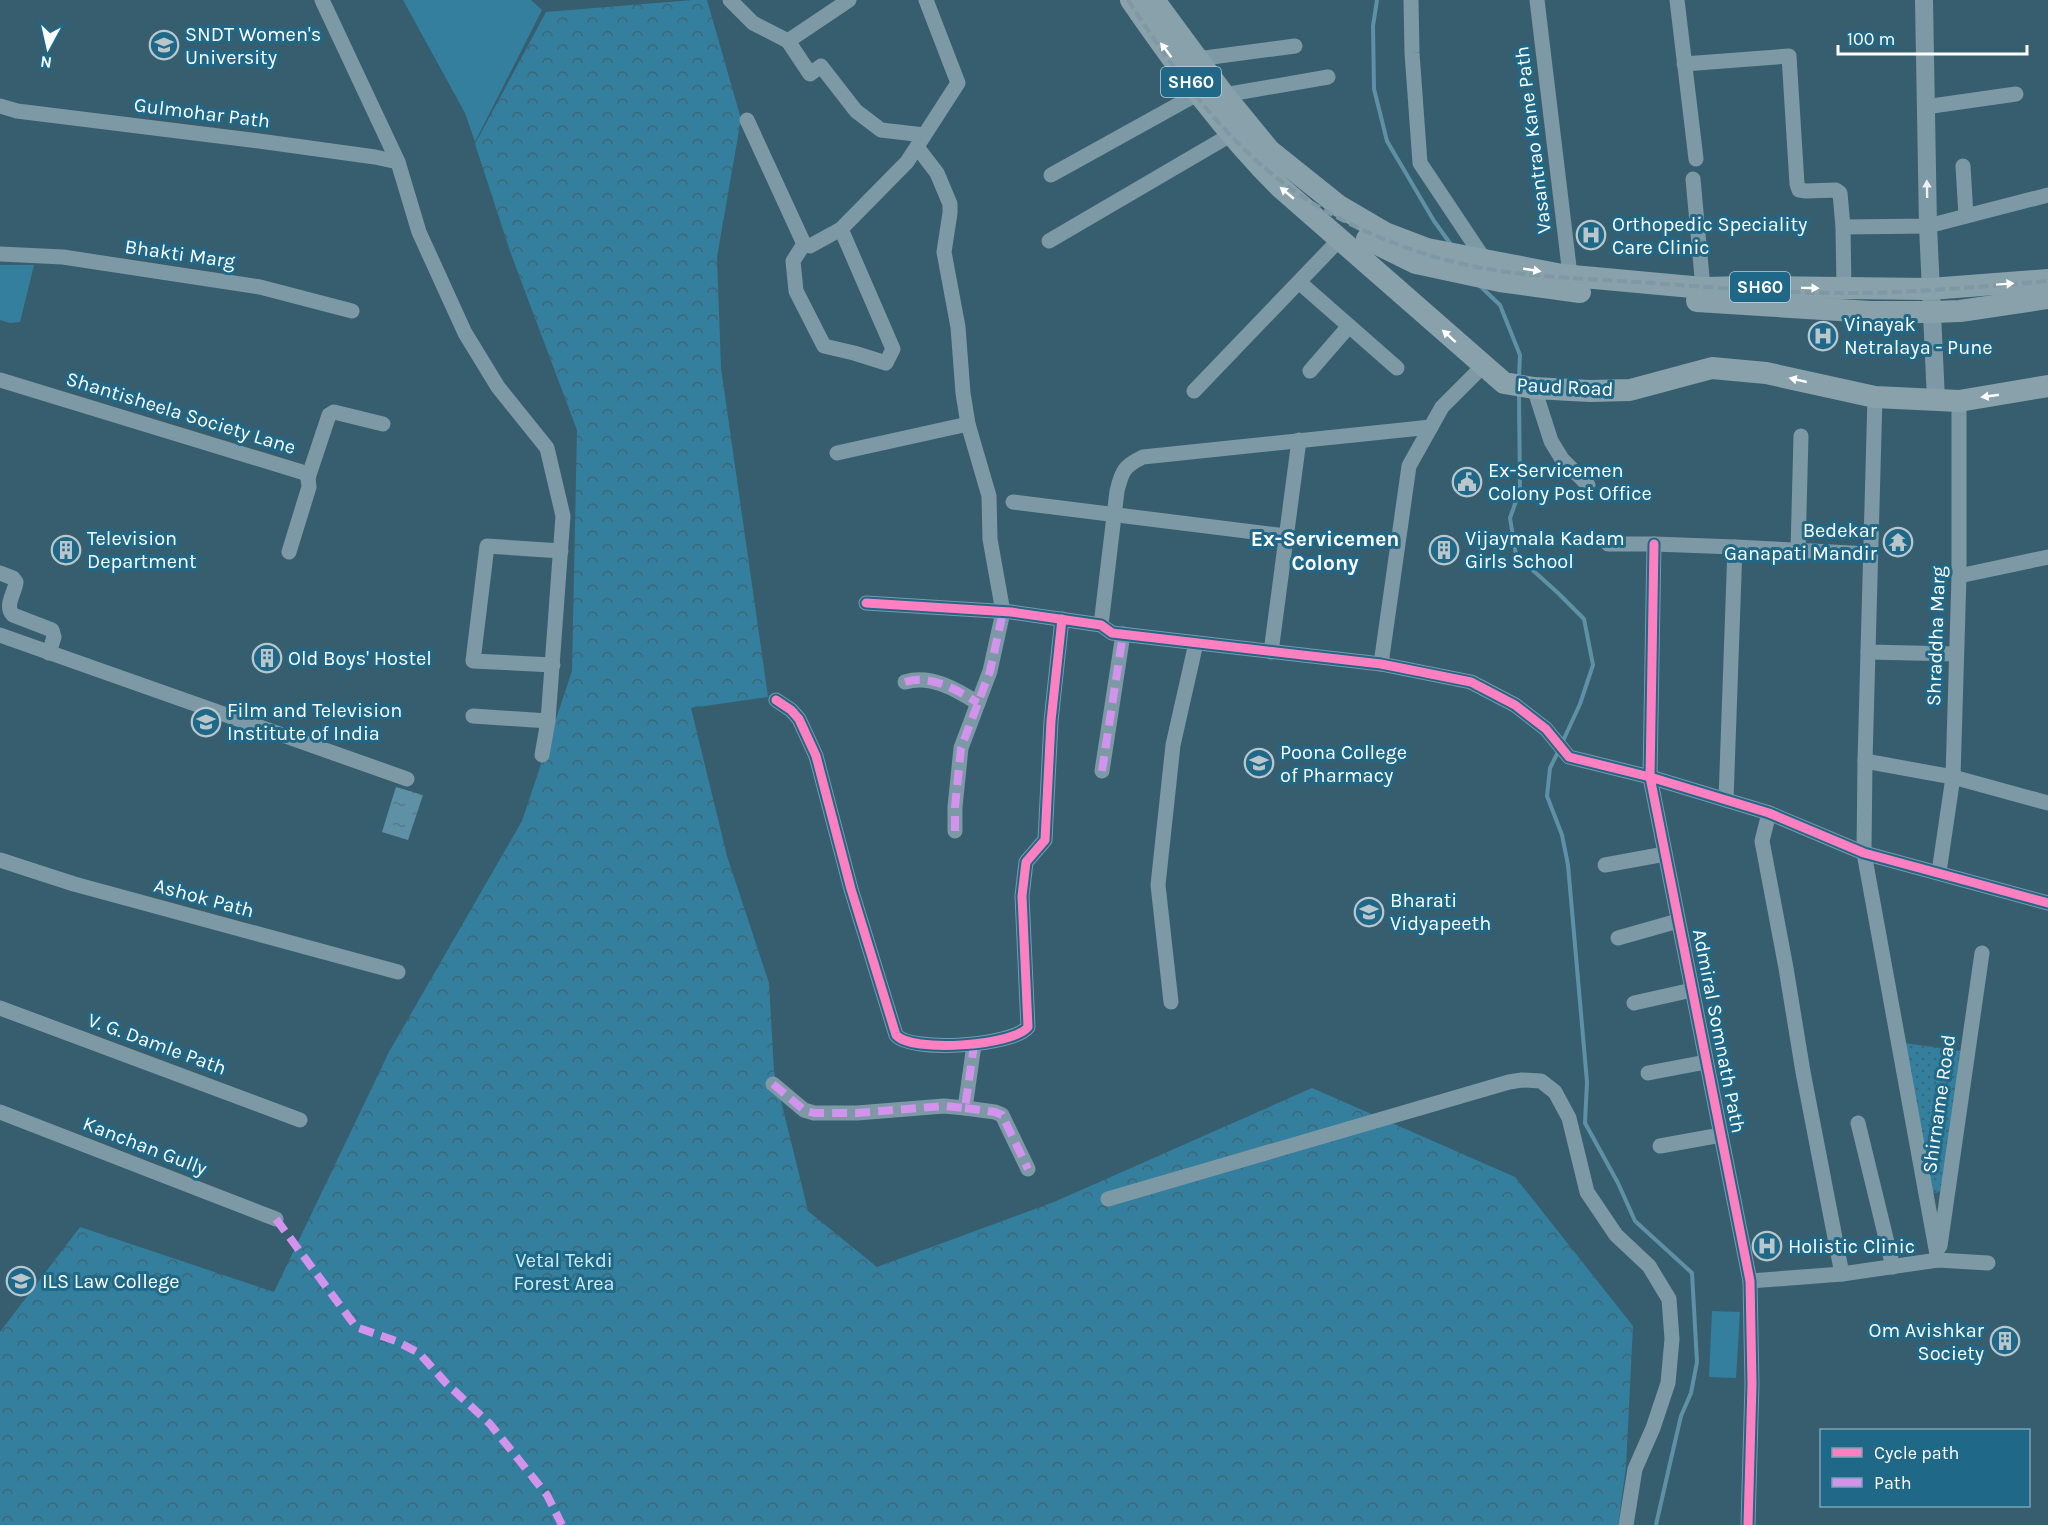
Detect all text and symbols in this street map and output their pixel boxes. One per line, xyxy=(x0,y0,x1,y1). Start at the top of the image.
north arrow xyxy=(18,18,78,78)
scale bar xyxy=(1838,18,2027,56)
place label: SNDT Women's University xyxy=(185,23,321,69)
text: 100 m xyxy=(1847,28,1895,50)
school or university icon: SNDT Women's University xyxy=(148,29,180,61)
one-way arrow xyxy=(1160,42,1173,58)
street label: Vasantrao Kane Path xyxy=(1510,45,1556,235)
text: N xyxy=(39,52,53,73)
road number: SH60 xyxy=(1161,67,1221,97)
street label: Gulmohar Path xyxy=(133,93,271,133)
one-way arrow xyxy=(1922,179,1932,198)
one-way arrow xyxy=(1279,187,1295,200)
place label: Orthopedic Speciality Care Clinic xyxy=(1612,213,1807,259)
hospital icon: Orthopedic Speciality Care Clinic xyxy=(1575,219,1607,251)
street label: Bhakti Marg xyxy=(123,235,237,273)
one-way arrow xyxy=(1523,265,1542,274)
road number: SH60 xyxy=(1730,272,1790,302)
one-way arrow xyxy=(1995,279,2014,289)
one-way arrow xyxy=(1801,283,1820,293)
place label: Vinayak Netralaya - Pune xyxy=(1844,313,1993,359)
hospital icon: Vinayak Netralaya - Pune xyxy=(1807,320,1839,352)
one-way arrow xyxy=(1442,330,1457,343)
street label: Shantisheela Society Lane xyxy=(63,367,299,459)
street label: Paud Road xyxy=(1516,373,1614,401)
one-way arrow xyxy=(1788,375,1807,384)
one-way arrow xyxy=(1981,392,2000,401)
place label: Ex-Servicemen Colony Post Office xyxy=(1488,459,1652,505)
public building icon: Ex-Servicemen Colony Post Office xyxy=(1451,466,1483,498)
place label: Bedekar Ganapati Mandir xyxy=(1724,519,1878,565)
temple icon: Bedekar Ganapati Mandir xyxy=(1882,526,1914,558)
place label: Television Department xyxy=(87,527,197,573)
district label: Ex-Servicemen Colony xyxy=(1251,527,1399,575)
place label: Vijaymala Kadam Girls School xyxy=(1465,527,1625,573)
building icon: Television Department xyxy=(50,534,82,566)
building icon: Vijaymala Kadam Girls School xyxy=(1428,534,1460,566)
street label: Shraddha Marg xyxy=(1922,566,1950,706)
building icon: Old Boys' Hostel xyxy=(251,642,283,674)
place label: Old Boys' Hostel xyxy=(288,647,432,670)
place label: Film and Television Institute of India xyxy=(227,699,402,745)
school or university icon: Film and Television Institute of India xyxy=(190,706,222,738)
place label: Poona College of Pharmacy xyxy=(1280,741,1407,787)
school or university icon: Poona College of Pharmacy xyxy=(1243,747,1275,779)
street label: Ashok Path xyxy=(151,874,257,922)
place label: Bharati Vidyapeeth xyxy=(1390,889,1491,935)
school or university icon: Bharati Vidyapeeth xyxy=(1353,896,1385,928)
street label: Admiral Somnath Path xyxy=(1688,927,1750,1135)
street label: V. G. Damle Path xyxy=(84,1008,230,1080)
street label: Shirname Road xyxy=(1918,1033,1960,1175)
street label: Kanchan Gully xyxy=(80,1112,210,1180)
hospital icon: Holistic Clinic xyxy=(1751,1230,1783,1262)
place label: Holistic Clinic xyxy=(1788,1235,1915,1258)
park label: Vetal Tekdi Forest Area xyxy=(513,1249,615,1295)
school or university icon: ILS Law College xyxy=(5,1265,37,1297)
place label: ILS Law College xyxy=(42,1270,180,1293)
place label: Om Avishkar Society xyxy=(1868,1319,1985,1365)
building icon: Om Avishkar Society xyxy=(1989,1325,2021,1357)
legend xyxy=(1820,1429,2030,1507)
text: Cycle path xyxy=(1874,1442,1959,1464)
text: Path xyxy=(1874,1472,1912,1494)

